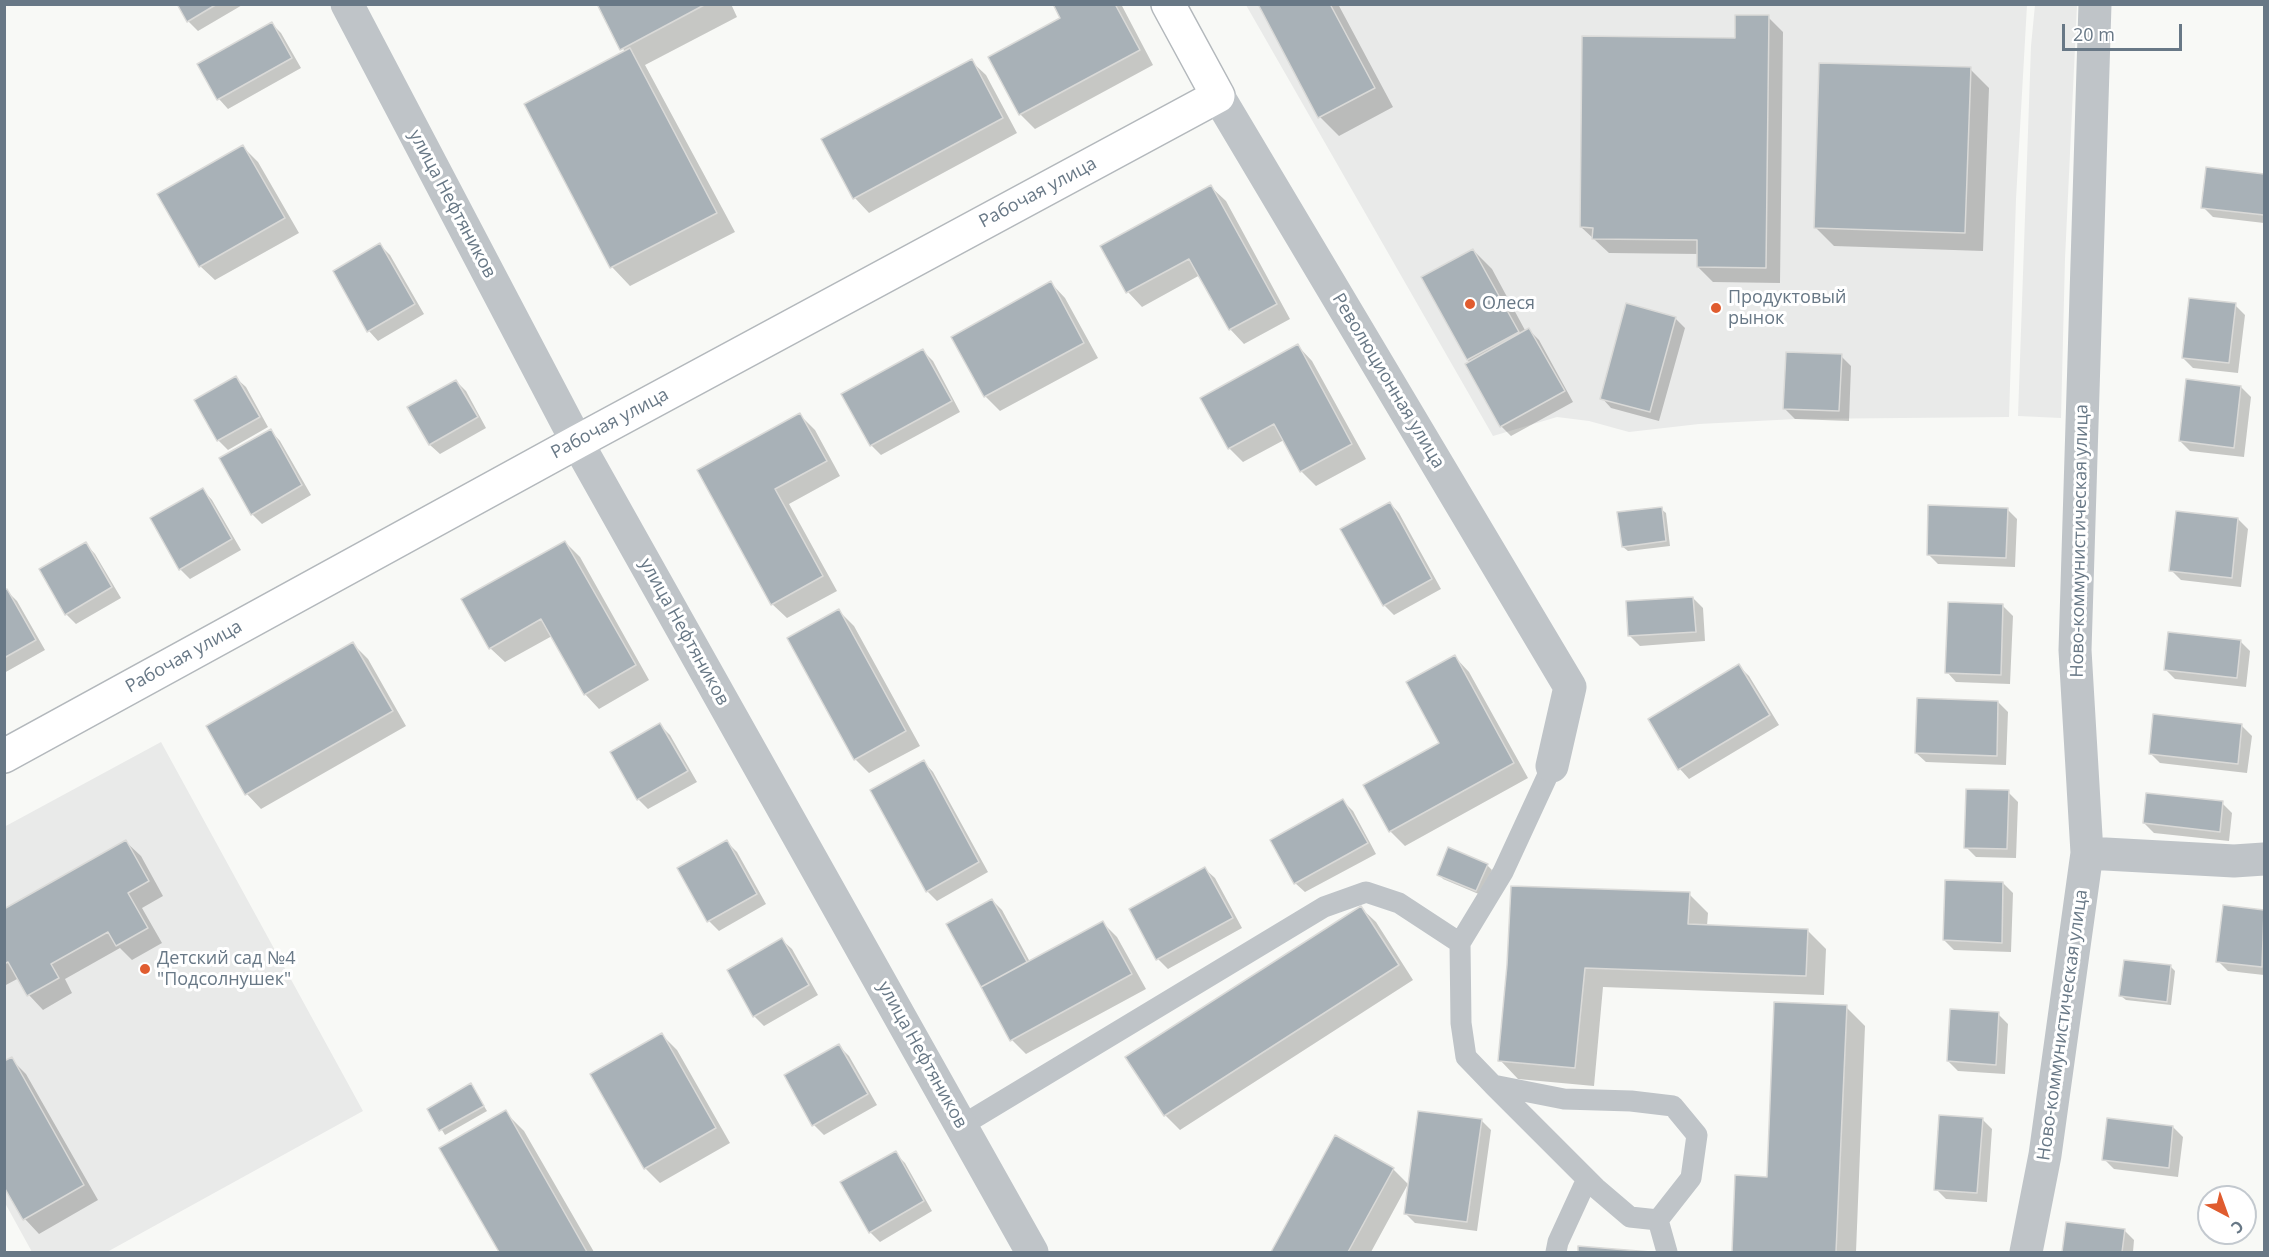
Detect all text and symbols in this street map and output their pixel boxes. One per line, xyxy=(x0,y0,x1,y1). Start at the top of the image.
scale bar xyxy=(2065,12,2185,50)
text: 20 m xyxy=(2073,22,2115,46)
street label: улица Нефтяников xyxy=(404,126,500,282)
street label: Рабочая улица xyxy=(976,153,1100,233)
place label: Продуктовый рынок xyxy=(1728,287,1847,330)
street label: Революционная улица xyxy=(1327,290,1449,472)
place label: Олеся xyxy=(1482,293,1535,315)
marker: Олеся xyxy=(1463,297,1477,311)
marker: Продуктовый рынок xyxy=(1709,301,1723,315)
street label: Рабочая улица xyxy=(548,384,672,464)
street label: Ново-коммунистическая улица xyxy=(2067,404,2093,678)
street label: улица Нефтяников xyxy=(635,555,733,709)
street label: Рабочая улица xyxy=(122,616,246,698)
street label: Ново-коммунистическая улица xyxy=(2033,888,2093,1162)
place label: Детский сад №4 "Подсолнушек" xyxy=(157,948,296,990)
marker: Детский сад №4 "Подсолнушек" xyxy=(138,962,152,976)
street label: улица Нефтяников xyxy=(873,978,971,1132)
north arrow xyxy=(2197,1185,2257,1245)
text: С xyxy=(2226,1215,2249,1239)

